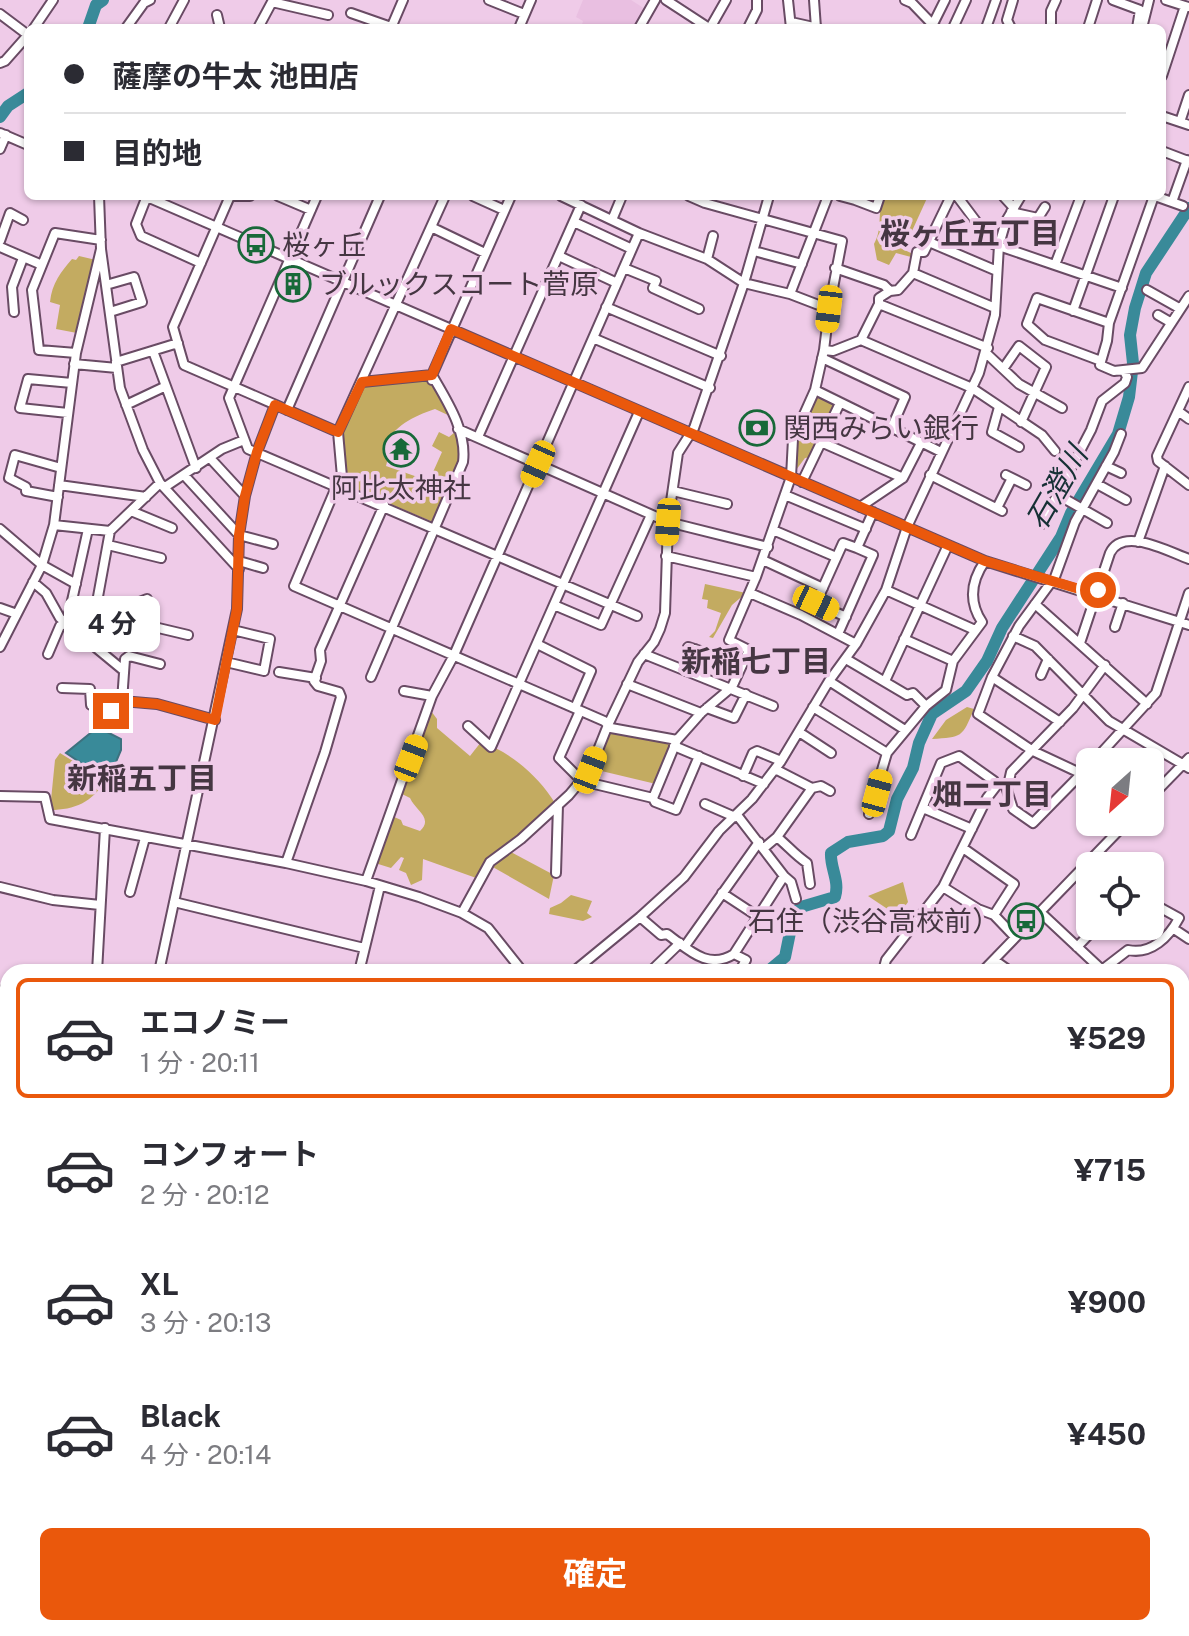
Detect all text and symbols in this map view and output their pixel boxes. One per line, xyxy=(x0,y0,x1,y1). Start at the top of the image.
text: 薩摩の牛太 池田店 xyxy=(112,58,359,94)
text: 目的地 xyxy=(112,135,202,171)
district label: 桜ヶ丘五丁目 xyxy=(880,215,1060,251)
bus stop icon: 桜ヶ丘 xyxy=(237,226,275,264)
place label: 桜ヶ丘 xyxy=(282,228,366,261)
building icon: ブルックスコート菅原 xyxy=(274,265,312,303)
place label: ブルックスコート菅原 xyxy=(319,267,598,300)
car xyxy=(814,284,844,334)
bank icon: 関西みらい銀行 xyxy=(738,409,776,447)
place label: 関西みらい銀行 xyxy=(783,411,979,444)
temple icon: 阿比太神社 xyxy=(382,430,420,468)
car xyxy=(517,437,559,491)
water label: 石澄川 xyxy=(1018,437,1096,535)
place label: 阿比太神社 xyxy=(331,471,471,504)
car xyxy=(654,497,682,547)
route start xyxy=(1080,572,1116,608)
car xyxy=(789,582,843,624)
callout: 4 分 xyxy=(63,595,159,651)
text: 4 分 xyxy=(88,608,136,639)
district label: 新稲七丁目 xyxy=(681,643,831,679)
route end xyxy=(93,693,129,729)
car xyxy=(391,731,431,785)
car xyxy=(570,743,610,797)
north arrow xyxy=(1076,748,1164,836)
map controls xyxy=(1076,748,1164,940)
district label: 新稲五丁目 xyxy=(67,760,217,796)
car xyxy=(859,767,895,819)
district label: 畑二丁目 xyxy=(932,776,1052,812)
button: locate xyxy=(1076,852,1164,940)
bus stop icon: 石住（渋谷高校前） xyxy=(1007,902,1045,940)
place label: 石住（渋谷高校前） xyxy=(748,904,1000,937)
icon: car xyxy=(44,1002,116,1074)
text: エコノミー xyxy=(140,1004,290,1040)
text: ¥529 xyxy=(1067,1020,1146,1056)
text: 1 分 · 20:11 xyxy=(140,1047,260,1078)
icon: car xyxy=(44,1134,116,1206)
text: コンフォート xyxy=(140,1136,319,1172)
text: ¥715 xyxy=(1074,1152,1146,1188)
text: 2 分 · 20:12 xyxy=(140,1179,270,1210)
icon: car xyxy=(44,1266,116,1338)
text: XL xyxy=(140,1266,179,1302)
text: ¥900 xyxy=(1068,1284,1146,1320)
text: 3 分 · 20:13 xyxy=(140,1307,271,1338)
icon: car xyxy=(44,1398,116,1470)
text: Black xyxy=(140,1398,221,1434)
text: ¥450 xyxy=(1067,1416,1146,1452)
text: 4 分 · 20:14 xyxy=(140,1439,271,1470)
button: 確定 xyxy=(40,1528,1150,1620)

